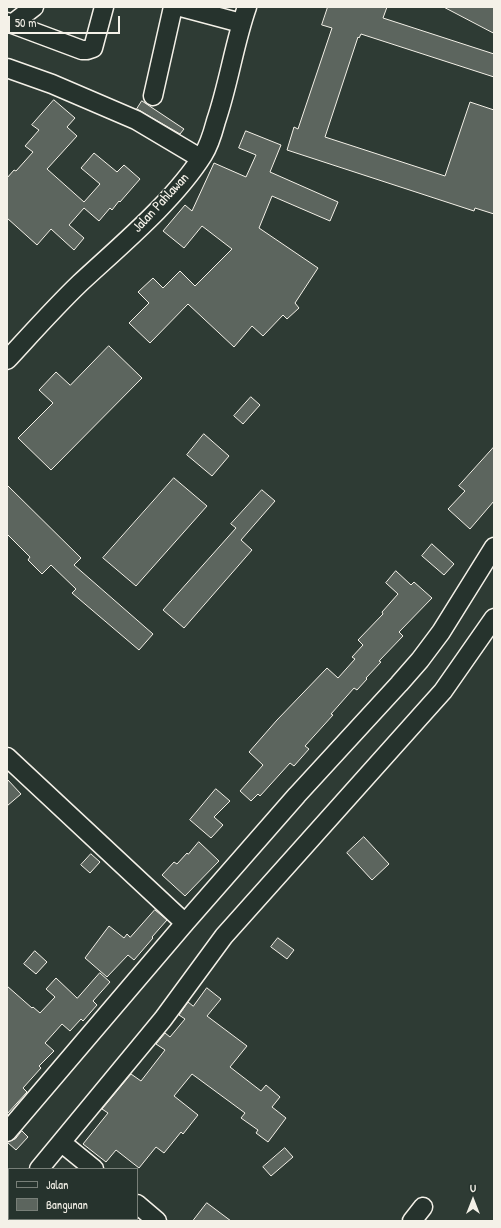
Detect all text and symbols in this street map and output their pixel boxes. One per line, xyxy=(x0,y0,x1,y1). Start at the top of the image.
scale bar xyxy=(10,8,122,34)
text: 50 m xyxy=(15,14,36,31)
street label: Jalan Pahlawan xyxy=(129,170,193,236)
legend xyxy=(8,1168,138,1220)
text: Jalan xyxy=(46,1176,68,1193)
north arrow xyxy=(453,1180,493,1220)
text: U xyxy=(470,1181,476,1195)
text: Bangunan xyxy=(46,1196,88,1213)

